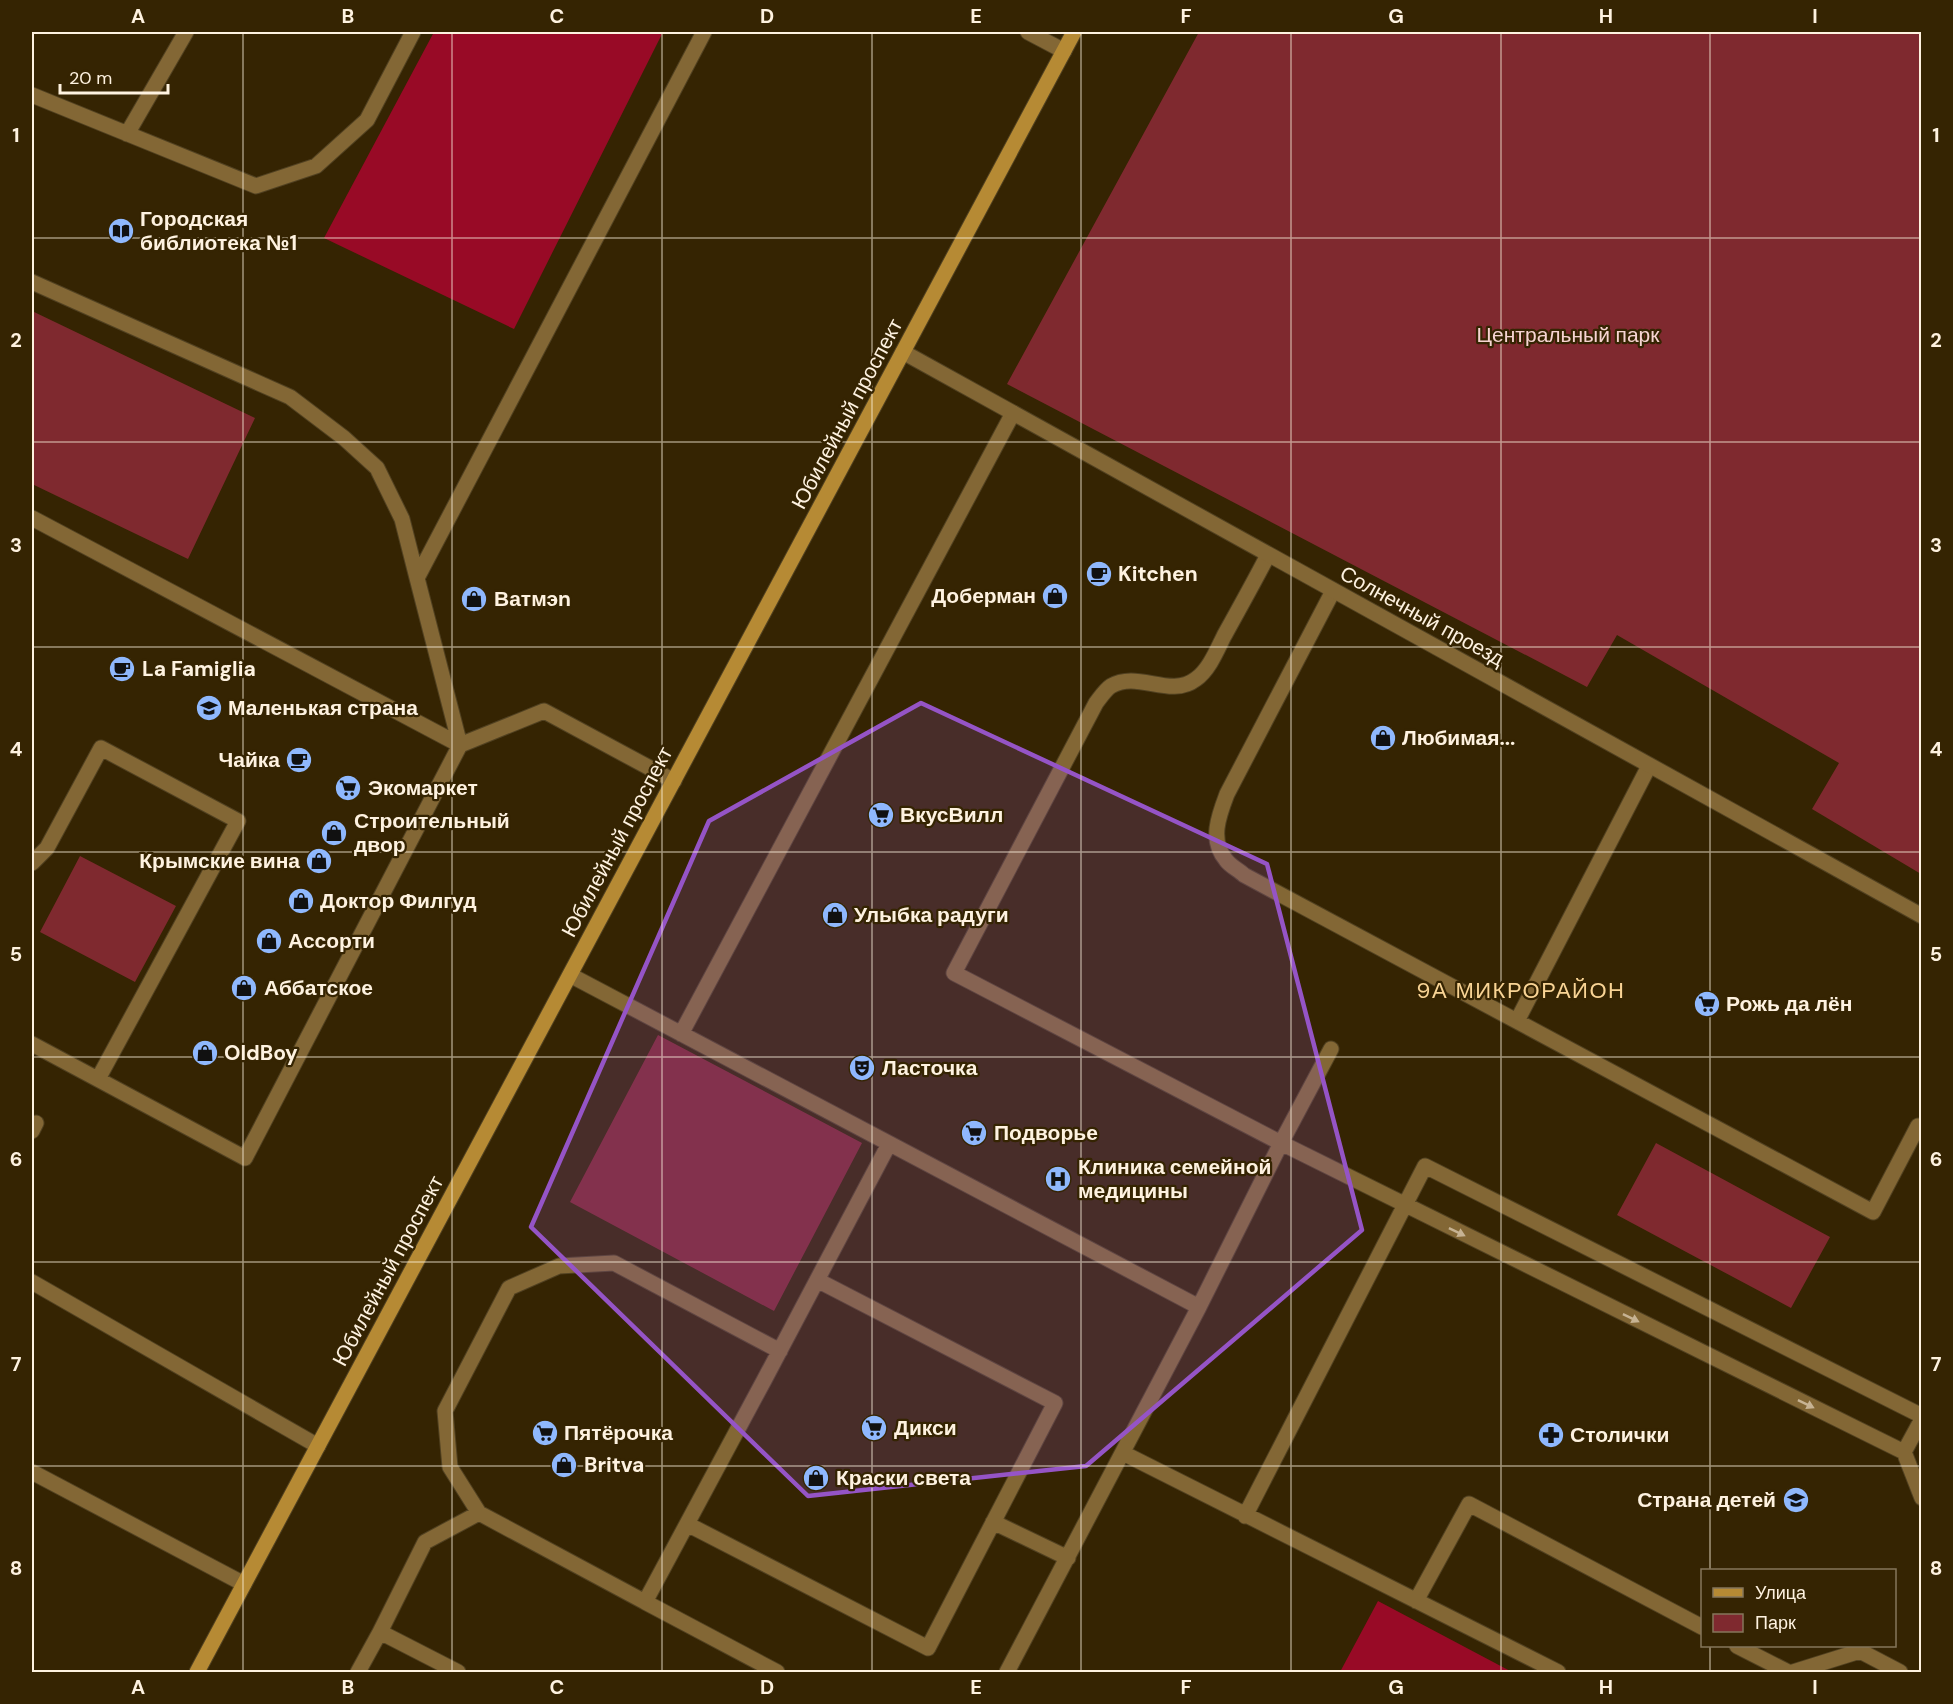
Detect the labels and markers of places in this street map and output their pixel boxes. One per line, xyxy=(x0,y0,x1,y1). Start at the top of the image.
place label: Городская библиотека №1 xyxy=(140,205,297,257)
library icon: Городская библиотека №1 xyxy=(106,216,136,246)
cafe icon: Kitchen xyxy=(1084,559,1114,589)
place label: Kitchen xyxy=(1118,560,1198,588)
shop icon: Доберман xyxy=(1040,581,1070,611)
place label: Доберман xyxy=(931,582,1036,610)
shop icon: Ватмэn xyxy=(459,584,489,614)
place label: Ватмэn xyxy=(494,585,571,613)
cafe icon: La Famiglia xyxy=(107,654,137,684)
place label: La Famiglia xyxy=(142,655,256,683)
school or university icon: Маленькая страна xyxy=(194,693,224,723)
place label: Маленькая страна xyxy=(228,694,418,722)
shop icon: Любимая... xyxy=(1368,723,1398,753)
place label: Любимая... xyxy=(1402,724,1515,752)
cafe icon: Чайка xyxy=(284,745,314,775)
place label: Чайка xyxy=(218,746,280,774)
supermarket icon: Экомаркет xyxy=(333,773,363,803)
place label: Экомаркет xyxy=(368,774,478,802)
supermarket icon: ВкусВилл xyxy=(866,800,896,830)
place label: ВкусВилл xyxy=(900,801,1003,829)
place label: Строительный двор xyxy=(354,807,510,859)
shop icon: Строительный двор xyxy=(319,818,349,848)
shop icon: Крымские вина xyxy=(304,846,334,876)
place label: Крымские вина xyxy=(139,847,300,875)
shop icon: Доктор Филгуд xyxy=(286,886,316,916)
place label: Доктор Филгуд xyxy=(320,887,477,915)
shop icon: Улыбка радуги xyxy=(820,900,850,930)
place label: Улыбка радуги xyxy=(854,901,1009,929)
shop icon: Ассорти xyxy=(254,926,284,956)
place label: Ассорти xyxy=(288,927,375,955)
shop icon: Аббатское xyxy=(229,973,259,1003)
place label: Аббатское xyxy=(264,974,373,1002)
supermarket icon: Рожь да лён xyxy=(1692,989,1722,1019)
place label: Рожь да лён xyxy=(1726,990,1852,1018)
shop icon: OldBoy xyxy=(190,1038,220,1068)
place label: OldBoy xyxy=(224,1039,298,1067)
theatre icon: Ласточка xyxy=(847,1053,877,1083)
place label: Ласточка xyxy=(882,1054,978,1082)
supermarket icon: Подворье xyxy=(959,1118,989,1148)
place label: Подворье xyxy=(994,1119,1098,1147)
place label: Клиника семейной медицины xyxy=(1078,1153,1271,1205)
hospital icon: Клиника семейной медицины xyxy=(1043,1164,1073,1194)
supermarket icon: Дикси xyxy=(859,1413,889,1443)
place label: Дикси xyxy=(894,1414,957,1442)
supermarket icon: Пятёрочка xyxy=(530,1418,560,1448)
place label: Пятёрочка xyxy=(564,1419,673,1447)
pharmacy icon: Столички xyxy=(1536,1420,1566,1450)
place label: Столички xyxy=(1570,1421,1669,1449)
shop icon: Britva xyxy=(549,1450,579,1480)
place label: Britva xyxy=(584,1451,644,1479)
shop icon: Краски света xyxy=(801,1463,831,1493)
place label: Краски света xyxy=(836,1464,971,1492)
school or university icon: Страна детей xyxy=(1781,1485,1811,1515)
place label: Страна детей xyxy=(1637,1486,1776,1514)

